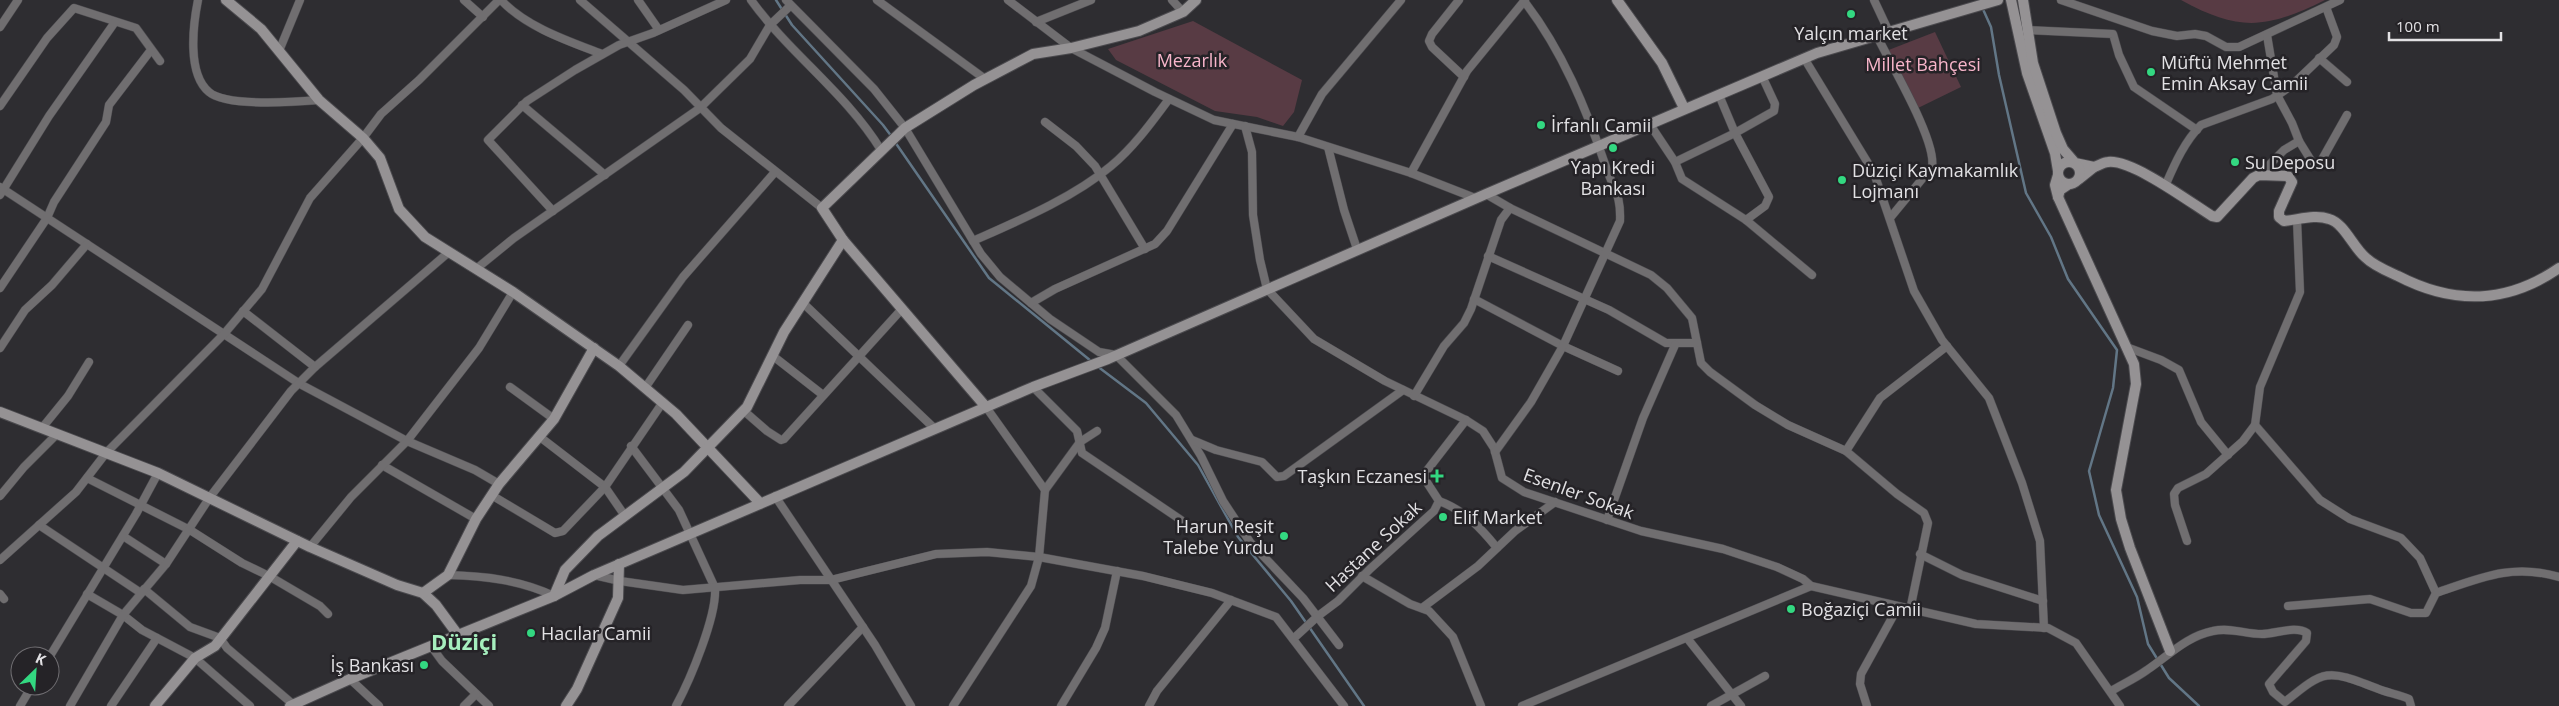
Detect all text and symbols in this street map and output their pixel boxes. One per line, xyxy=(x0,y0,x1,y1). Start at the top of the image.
marker: Yalçın market xyxy=(1845,8,1857,20)
scale bar xyxy=(2389,10,2502,42)
text: 100 m xyxy=(2396,16,2440,36)
place label: Yalçın market xyxy=(1794,21,1908,45)
park label: Mezarlık xyxy=(1157,48,1228,72)
place label: Müftü Mehmet Emin Aksay Camii xyxy=(2161,50,2308,95)
park label: Millet Bahçesi xyxy=(1865,52,1981,76)
marker: Müftü Mehmet Emin Aksay Camii xyxy=(2145,66,2157,78)
place label: İrfanlı Camii xyxy=(1551,113,1651,137)
marker: İrfanlı Camii xyxy=(1535,119,1547,131)
marker: Yapı Kredi Bankası xyxy=(1607,142,1619,154)
place label: Su Deposu xyxy=(2245,150,2335,174)
place label: Yapı Kredi Bankası xyxy=(1571,155,1655,200)
marker: Su Deposu xyxy=(2229,156,2241,168)
place label: Düziçi Kaymakamlık Lojmanı xyxy=(1852,158,2019,203)
marker: Düziçi Kaymakamlık Lojmanı xyxy=(1836,174,1848,186)
street label: Esenler Sokak xyxy=(1520,462,1638,524)
place label: Taşkın Eczanesi xyxy=(1297,464,1427,488)
marker: Taşkın Eczanesi xyxy=(1431,470,1443,482)
street label: Hastane Sokak xyxy=(1320,495,1427,597)
place label: Elif Market xyxy=(1453,505,1542,529)
marker: Elif Market xyxy=(1437,511,1449,523)
place label: Harun Reşit Talebe Yurdu xyxy=(1163,514,1274,559)
marker: Harun Reşit Talebe Yurdu xyxy=(1278,530,1290,542)
place label: Boğaziçi Camii xyxy=(1801,597,1921,621)
marker: Boğaziçi Camii xyxy=(1785,603,1797,615)
place label: Hacılar Camii xyxy=(541,621,651,645)
district label: Düziçi xyxy=(431,626,497,656)
marker: Hacılar Camii xyxy=(525,627,537,639)
north arrow xyxy=(10,646,60,696)
text: K xyxy=(32,648,50,670)
place label: İş Bankası xyxy=(330,653,414,677)
marker: İş Bankası xyxy=(418,659,430,671)

